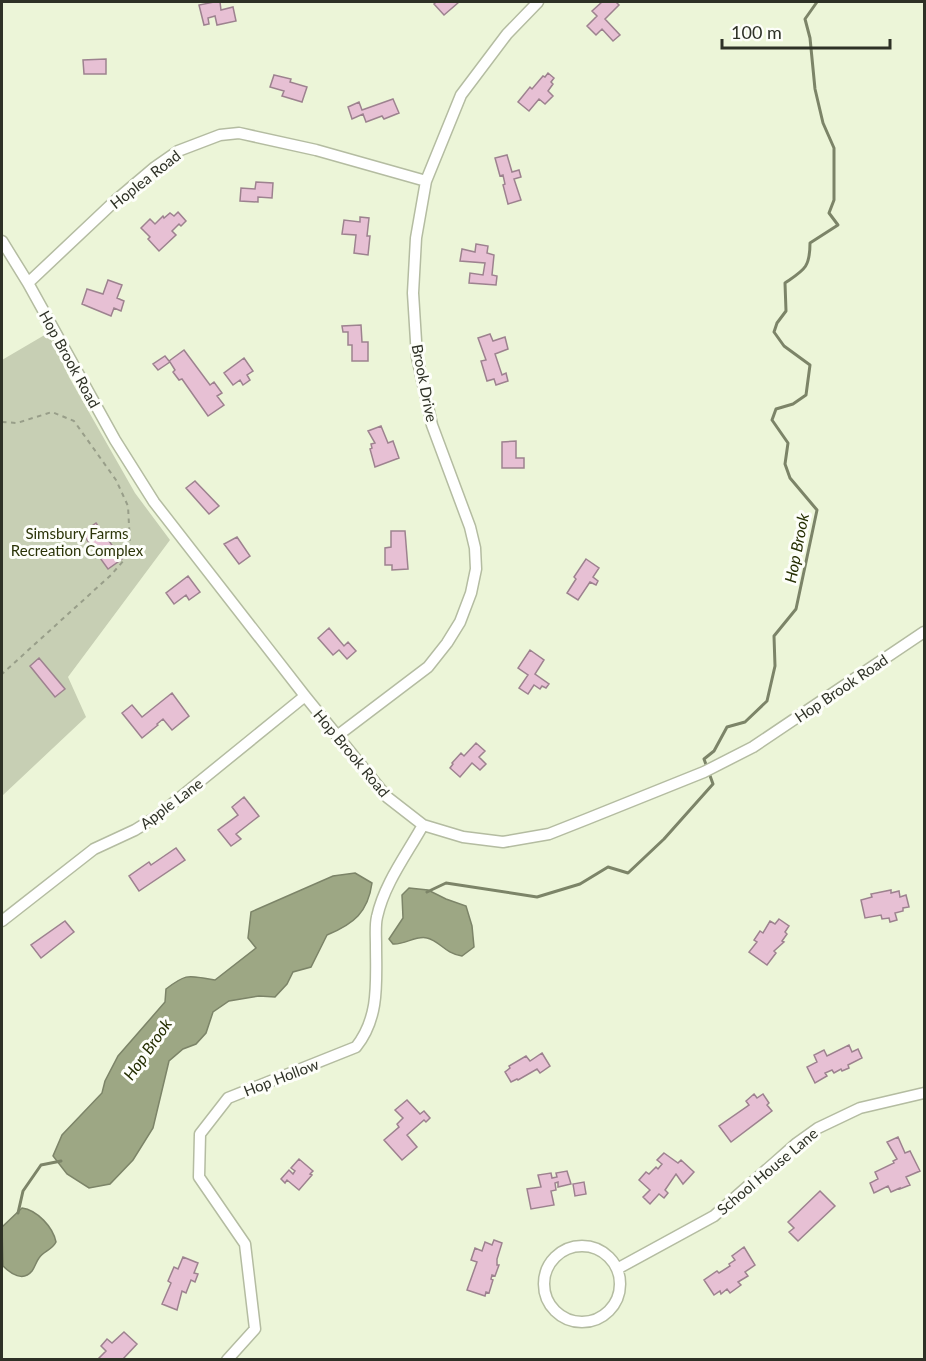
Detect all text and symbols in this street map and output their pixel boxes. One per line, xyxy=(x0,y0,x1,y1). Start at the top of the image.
scale bar xyxy=(722,12,890,50)
text: 100 m xyxy=(731,21,782,43)
street label: Hoplea Road xyxy=(106,146,184,212)
street label: Hop Brook Road xyxy=(36,307,104,411)
street label: Brook Drive xyxy=(409,343,441,424)
water label: Hop Brook xyxy=(780,511,812,584)
park label: Simsbury Farms Recreation Complex xyxy=(11,524,144,559)
street label: Hop Brook Road xyxy=(791,650,891,726)
street label: Hop Brook Road xyxy=(310,706,394,800)
street label: Apple Lane xyxy=(136,774,206,832)
water label: Hop Brook xyxy=(119,1014,175,1083)
street label: Hop Hollow xyxy=(241,1054,321,1100)
street label: School House Lane xyxy=(713,1124,821,1218)

